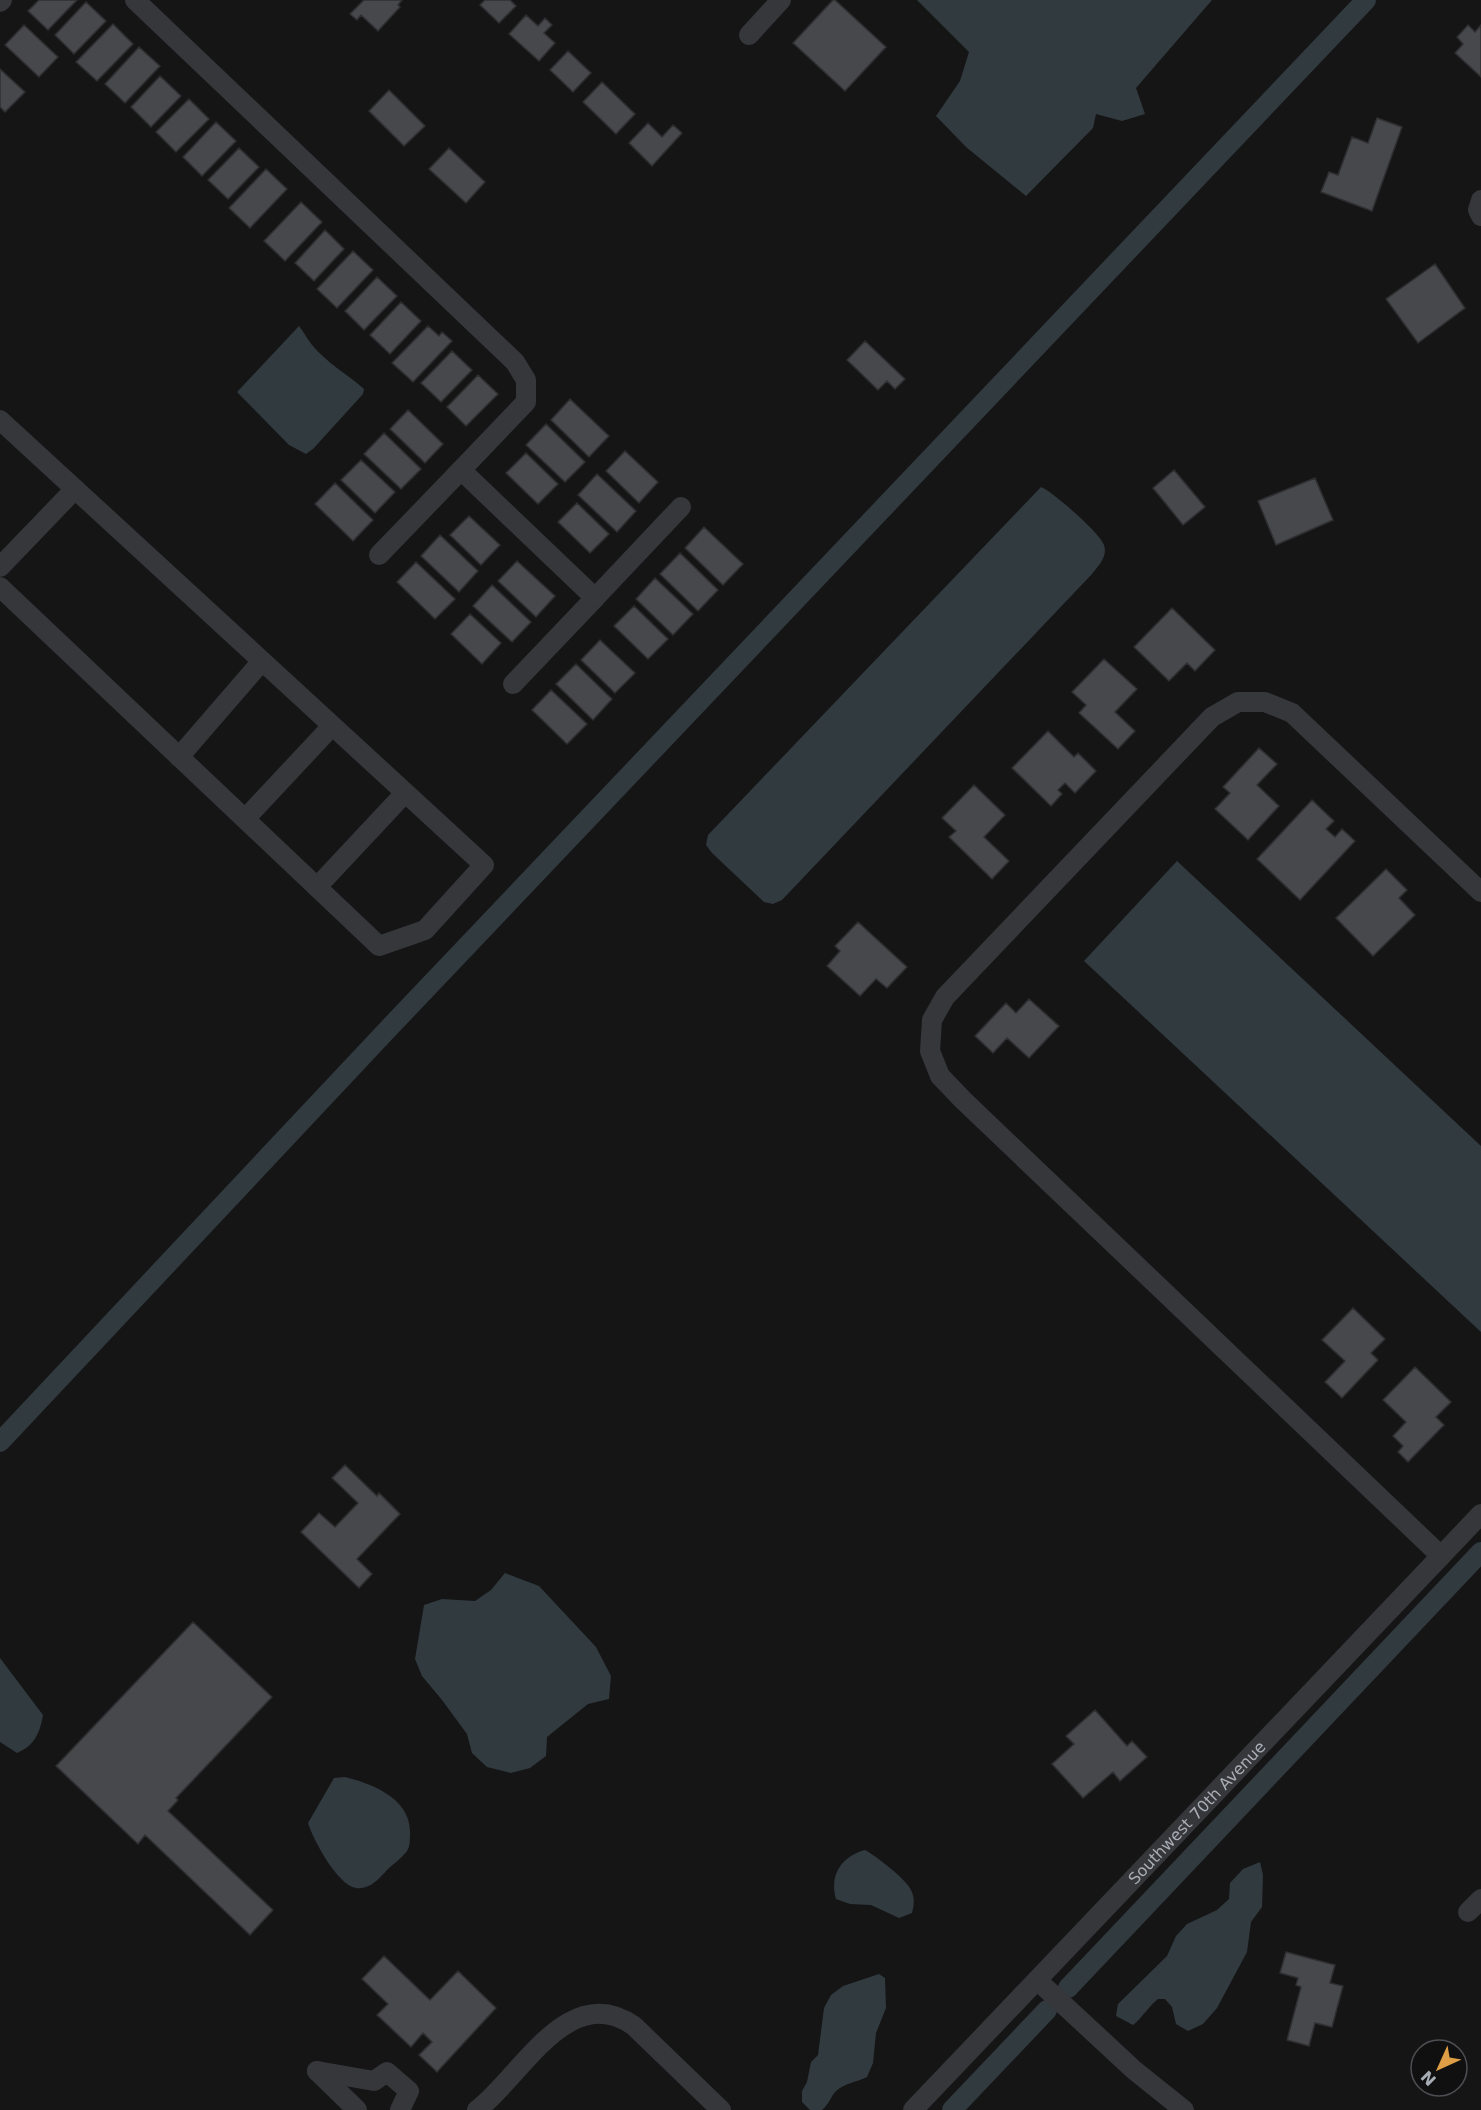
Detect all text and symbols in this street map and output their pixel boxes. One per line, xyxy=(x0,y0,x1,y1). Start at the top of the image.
street label: Southwest 70th Avenue xyxy=(1124,1737,1269,1888)
north arrow xyxy=(1409,2038,1469,2098)
text: N xyxy=(1417,2067,1440,2090)

